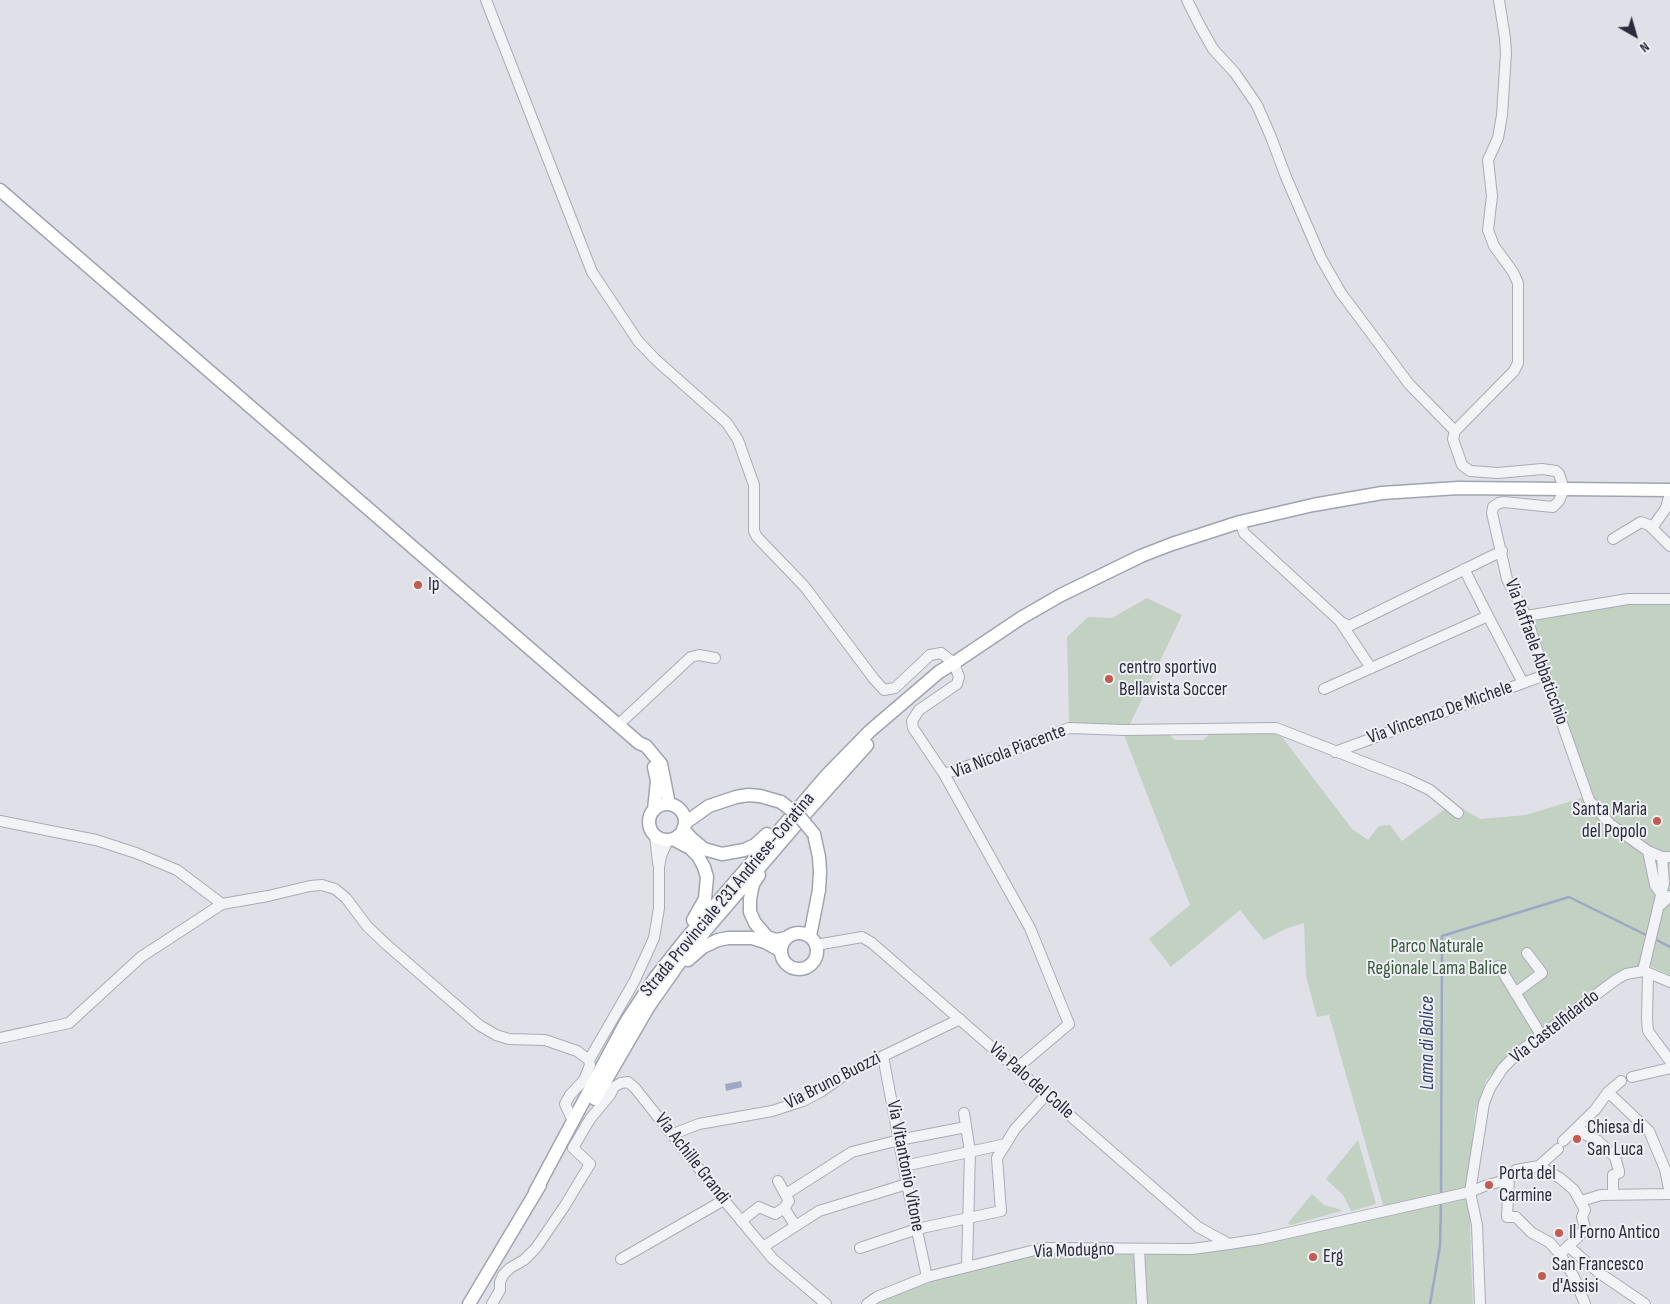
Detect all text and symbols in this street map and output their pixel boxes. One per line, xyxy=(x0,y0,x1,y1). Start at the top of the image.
north arrow xyxy=(1610,10,1660,60)
text: N xyxy=(1636,38,1653,56)
place label: Ip xyxy=(428,574,440,596)
street label: Via Raffaele Abbaticchio xyxy=(1499,576,1573,728)
marker: Ip xyxy=(412,579,424,591)
place label: centro sportivo Bellavista Soccer xyxy=(1119,657,1227,701)
marker: centro sportivo Bellavista Soccer xyxy=(1103,673,1115,685)
street label: Via Vincenzo De Michele xyxy=(1364,676,1516,750)
street label: Via Nicola Piacente xyxy=(949,720,1069,784)
street label: Strada Provinciale 231 Andriese-Coratina xyxy=(636,788,820,1002)
place label: Santa Maria del Popolo xyxy=(1572,799,1647,843)
marker: Santa Maria del Popolo xyxy=(1651,815,1663,827)
park label: Parco Naturale Regionale Lama Balice xyxy=(1367,936,1507,980)
street label: Via Castelfidardo xyxy=(1506,985,1604,1069)
water label: Lama di Balice xyxy=(1416,996,1440,1090)
street label: Via Palo del Colle xyxy=(984,1038,1078,1124)
street label: Via Bruno Buozzi xyxy=(781,1047,885,1115)
street label: Via Vitantonio Vitone xyxy=(881,1098,929,1234)
street label: Via Achille Grandi xyxy=(649,1109,735,1209)
place label: Chiesa di San Luca xyxy=(1587,1117,1644,1161)
marker: Chiesa di San Luca xyxy=(1571,1133,1583,1145)
place label: Porta del Carmine xyxy=(1499,1163,1556,1207)
marker: Porta del Carmine xyxy=(1483,1179,1495,1191)
place label: Il Forno Antico xyxy=(1569,1222,1660,1244)
marker: Il Forno Antico xyxy=(1553,1227,1565,1239)
street label: Via Modugno xyxy=(1033,1238,1115,1264)
place label: Erg xyxy=(1323,1246,1343,1268)
marker: Erg xyxy=(1307,1251,1319,1263)
place label: San Francesco d'Assisi xyxy=(1552,1254,1644,1298)
marker: San Francesco d'Assisi xyxy=(1536,1270,1548,1282)

